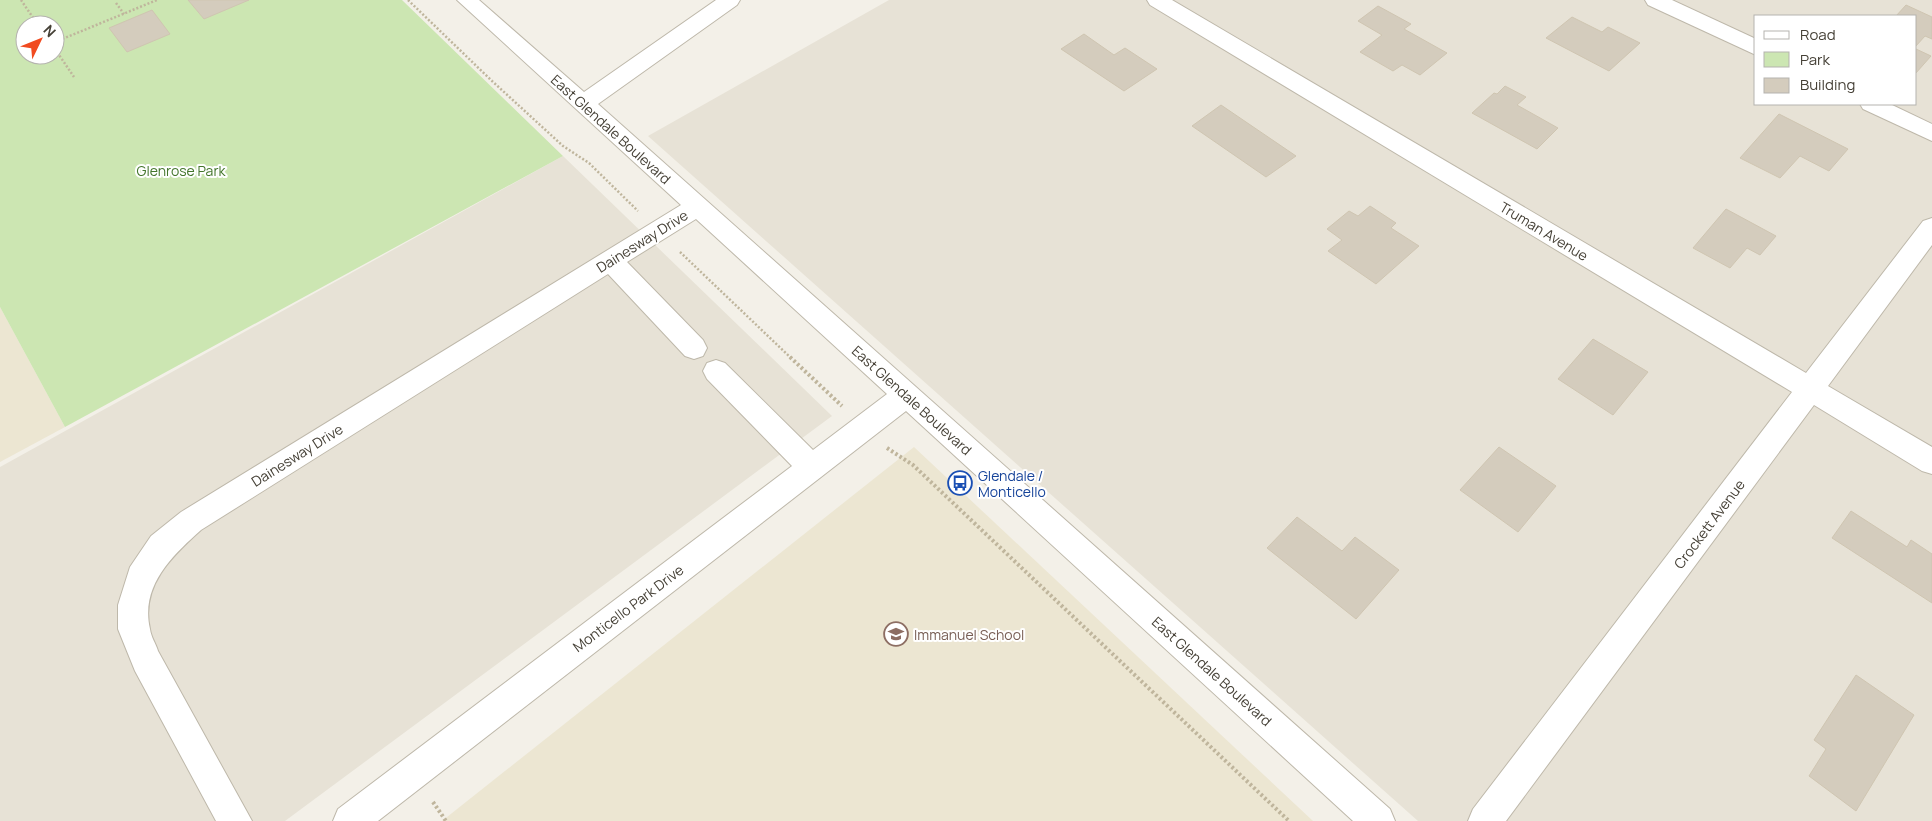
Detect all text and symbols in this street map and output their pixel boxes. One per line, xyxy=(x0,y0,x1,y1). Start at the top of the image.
north arrow xyxy=(15,15,65,65)
legend xyxy=(1754,15,1917,105)
text: N xyxy=(39,21,60,41)
text: Road xyxy=(1800,24,1836,45)
text: Park xyxy=(1800,49,1830,70)
street label: East Glendale Boulevard xyxy=(547,70,675,188)
text: Building xyxy=(1800,74,1855,95)
park label: Glenrose Park xyxy=(137,161,226,180)
street label: Truman Avenue xyxy=(1496,197,1592,265)
street label: Dainesway Drive xyxy=(593,205,691,277)
street label: East Glendale Boulevard xyxy=(848,341,976,459)
street label: Dainesway Drive xyxy=(248,419,346,491)
place label: Glendale / Monticello xyxy=(978,466,1046,501)
bus stop icon: Glendale / Monticello xyxy=(947,470,973,496)
street label: Crockett Avenue xyxy=(1669,476,1749,572)
street label: Monticello Park Drive xyxy=(569,560,687,656)
street label: East Glendale Boulevard xyxy=(1148,612,1276,730)
school or university icon: Immanuel School xyxy=(883,621,909,647)
place label: Immanuel School xyxy=(914,625,1024,644)

